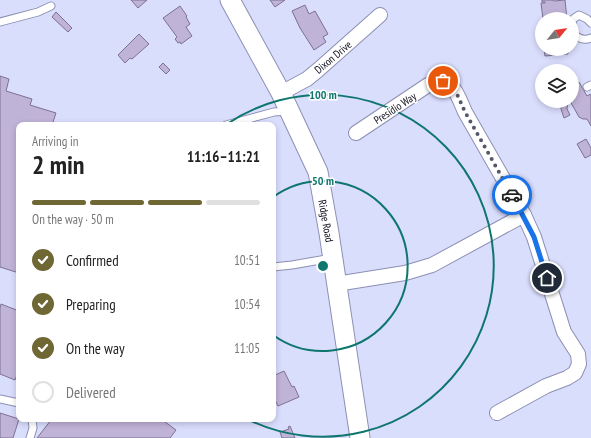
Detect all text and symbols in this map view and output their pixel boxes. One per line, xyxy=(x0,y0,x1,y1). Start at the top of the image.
north arrow xyxy=(535,12,579,56)
map controls xyxy=(535,12,579,108)
street label: Dixon Drive xyxy=(311,37,355,77)
pin xyxy=(426,64,460,98)
button: layers xyxy=(535,64,579,108)
icon: bag xyxy=(432,70,454,92)
text: 100 m xyxy=(309,87,337,102)
street label: Presidio Way xyxy=(371,89,420,127)
text: Arriving in xyxy=(32,133,79,150)
text: 11:16–11:21 xyxy=(187,147,260,166)
text: 2 min xyxy=(32,148,85,181)
text: 50 m xyxy=(312,173,334,188)
courier xyxy=(492,175,532,215)
icon: car xyxy=(501,184,523,206)
street label: Ridge Road xyxy=(315,199,337,244)
text: On the way · 50 m xyxy=(32,211,114,228)
icon: check xyxy=(32,249,54,271)
text: Confirmed xyxy=(66,251,119,270)
text: 10:51 xyxy=(234,252,260,269)
centre of rings xyxy=(316,259,330,273)
pin xyxy=(530,261,564,295)
icon: home xyxy=(536,267,558,289)
icon: check xyxy=(32,293,54,315)
text: Preparing xyxy=(66,295,116,314)
text: 10:54 xyxy=(234,296,260,313)
icon: check xyxy=(32,337,54,359)
text: On the way xyxy=(66,339,125,358)
text: 11:05 xyxy=(234,340,260,357)
text: Delivered xyxy=(66,383,116,402)

